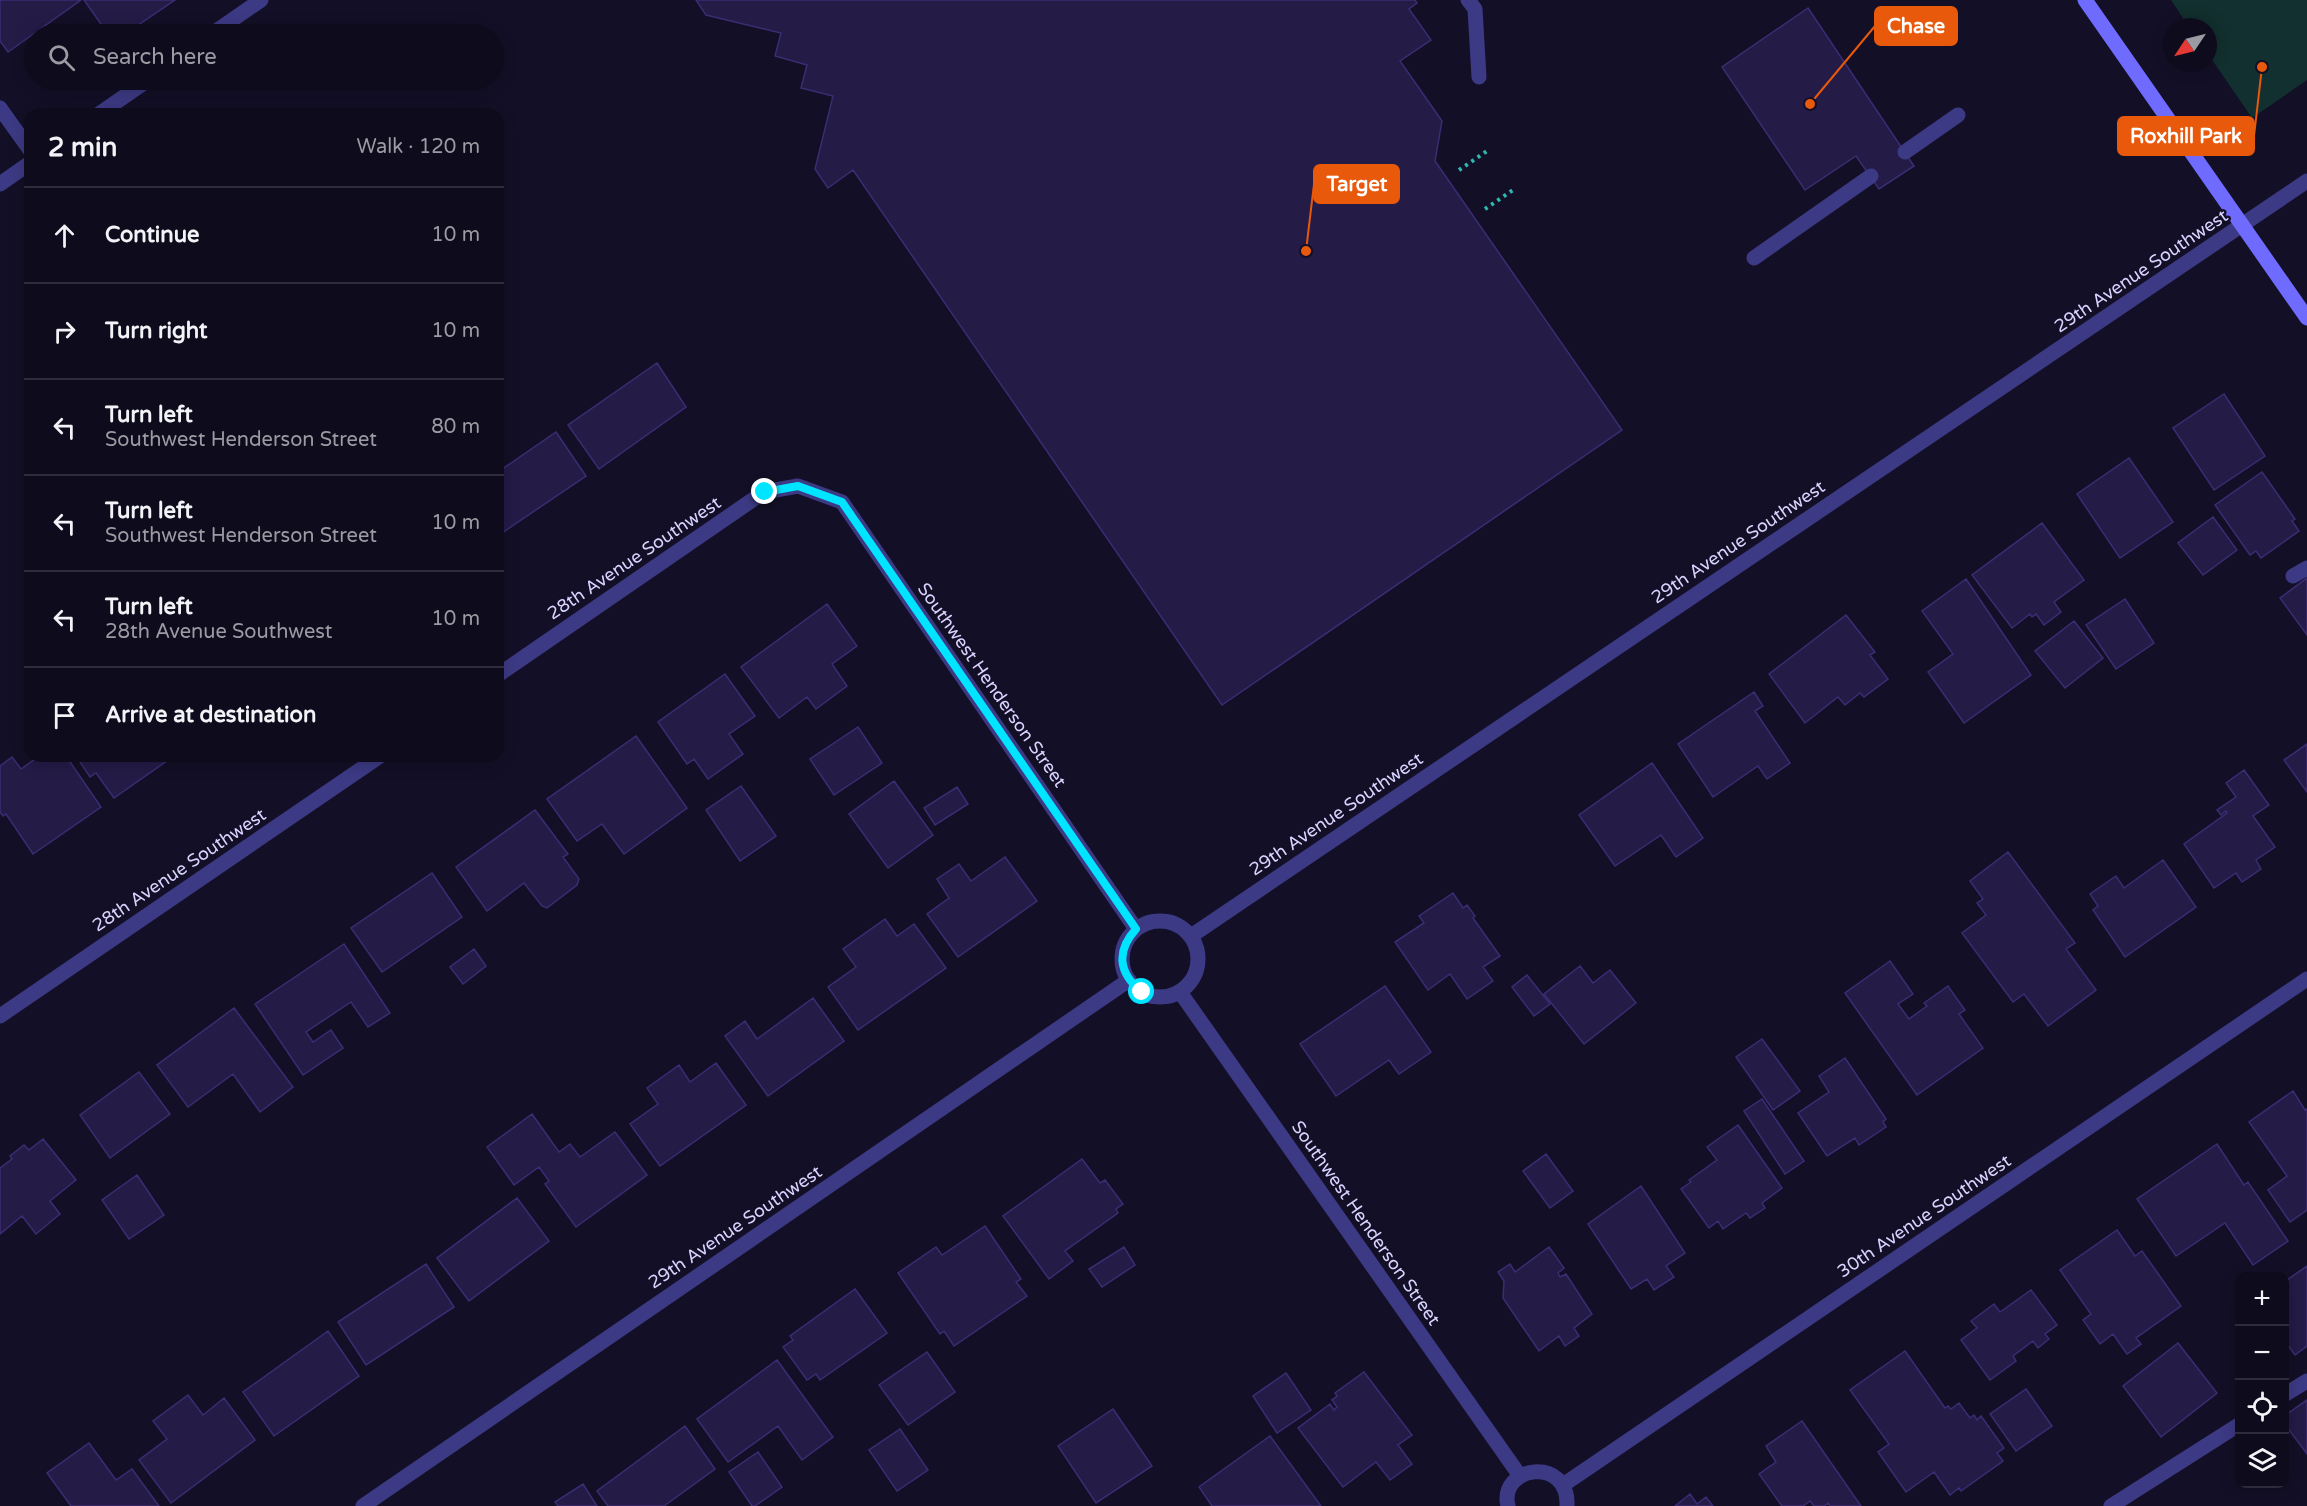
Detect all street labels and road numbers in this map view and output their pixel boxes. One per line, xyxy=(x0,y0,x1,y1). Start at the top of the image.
street label: 29th Avenue Southwest xyxy=(2050,205,2232,337)
street label: 29th Avenue Southwest xyxy=(1647,476,1829,608)
street label: 28th Avenue Southwest xyxy=(543,492,725,624)
street label: Southwest Henderson Street xyxy=(913,578,1071,792)
street label: 29th Avenue Southwest xyxy=(1245,748,1427,880)
street label: 28th Avenue Southwest xyxy=(88,804,270,936)
street label: Southwest Henderson Street xyxy=(1287,1116,1445,1330)
street label: 30th Avenue Southwest xyxy=(1833,1150,2015,1282)
street label: 29th Avenue Southwest xyxy=(644,1161,826,1293)

